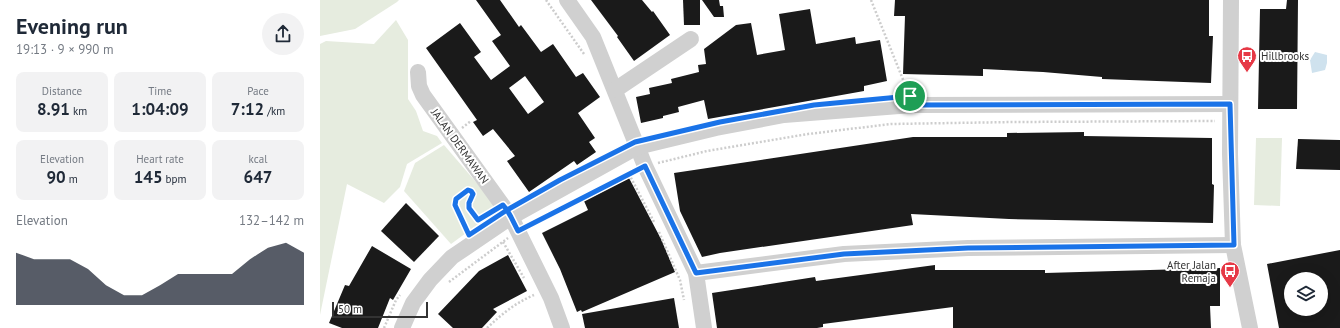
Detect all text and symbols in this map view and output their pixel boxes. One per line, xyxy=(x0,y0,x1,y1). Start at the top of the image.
text: Evening run xyxy=(16,12,128,40)
button: share xyxy=(262,13,304,55)
text: 19:13 · 9 × 990 m xyxy=(16,41,113,58)
bus stop icon: Hillbrooks xyxy=(1236,45,1258,73)
place label: Hillbrooks xyxy=(1261,49,1310,63)
pin xyxy=(893,79,927,113)
text: Distance xyxy=(42,84,82,98)
text: Time xyxy=(148,84,172,98)
text: Pace xyxy=(247,84,269,98)
icon: arrive xyxy=(899,85,921,107)
text: 8.91 xyxy=(37,98,70,120)
text: 1:04:09 xyxy=(131,98,189,120)
text: 7:12 xyxy=(231,98,264,120)
text: km xyxy=(70,104,87,118)
text: /km xyxy=(264,104,285,118)
street label: JALAN DERMAWAN xyxy=(428,105,492,186)
text: Elevation xyxy=(40,152,84,166)
text: Heart rate xyxy=(136,152,184,166)
text: kcal xyxy=(249,152,267,166)
text: 90 xyxy=(46,166,66,188)
text: 145 xyxy=(134,166,163,188)
text: 647 xyxy=(244,166,272,188)
text: m xyxy=(66,172,78,186)
text: bpm xyxy=(163,172,186,186)
text: Elevation xyxy=(16,212,68,229)
text: 132–142 m xyxy=(239,212,304,229)
place label: After Jalan Remaja xyxy=(1167,258,1216,285)
bus stop icon: After Jalan Remaja xyxy=(1219,260,1241,288)
map controls xyxy=(1284,272,1328,316)
button: layers xyxy=(1284,272,1328,316)
scale bar xyxy=(332,300,428,319)
text: 50 m xyxy=(338,302,362,316)

